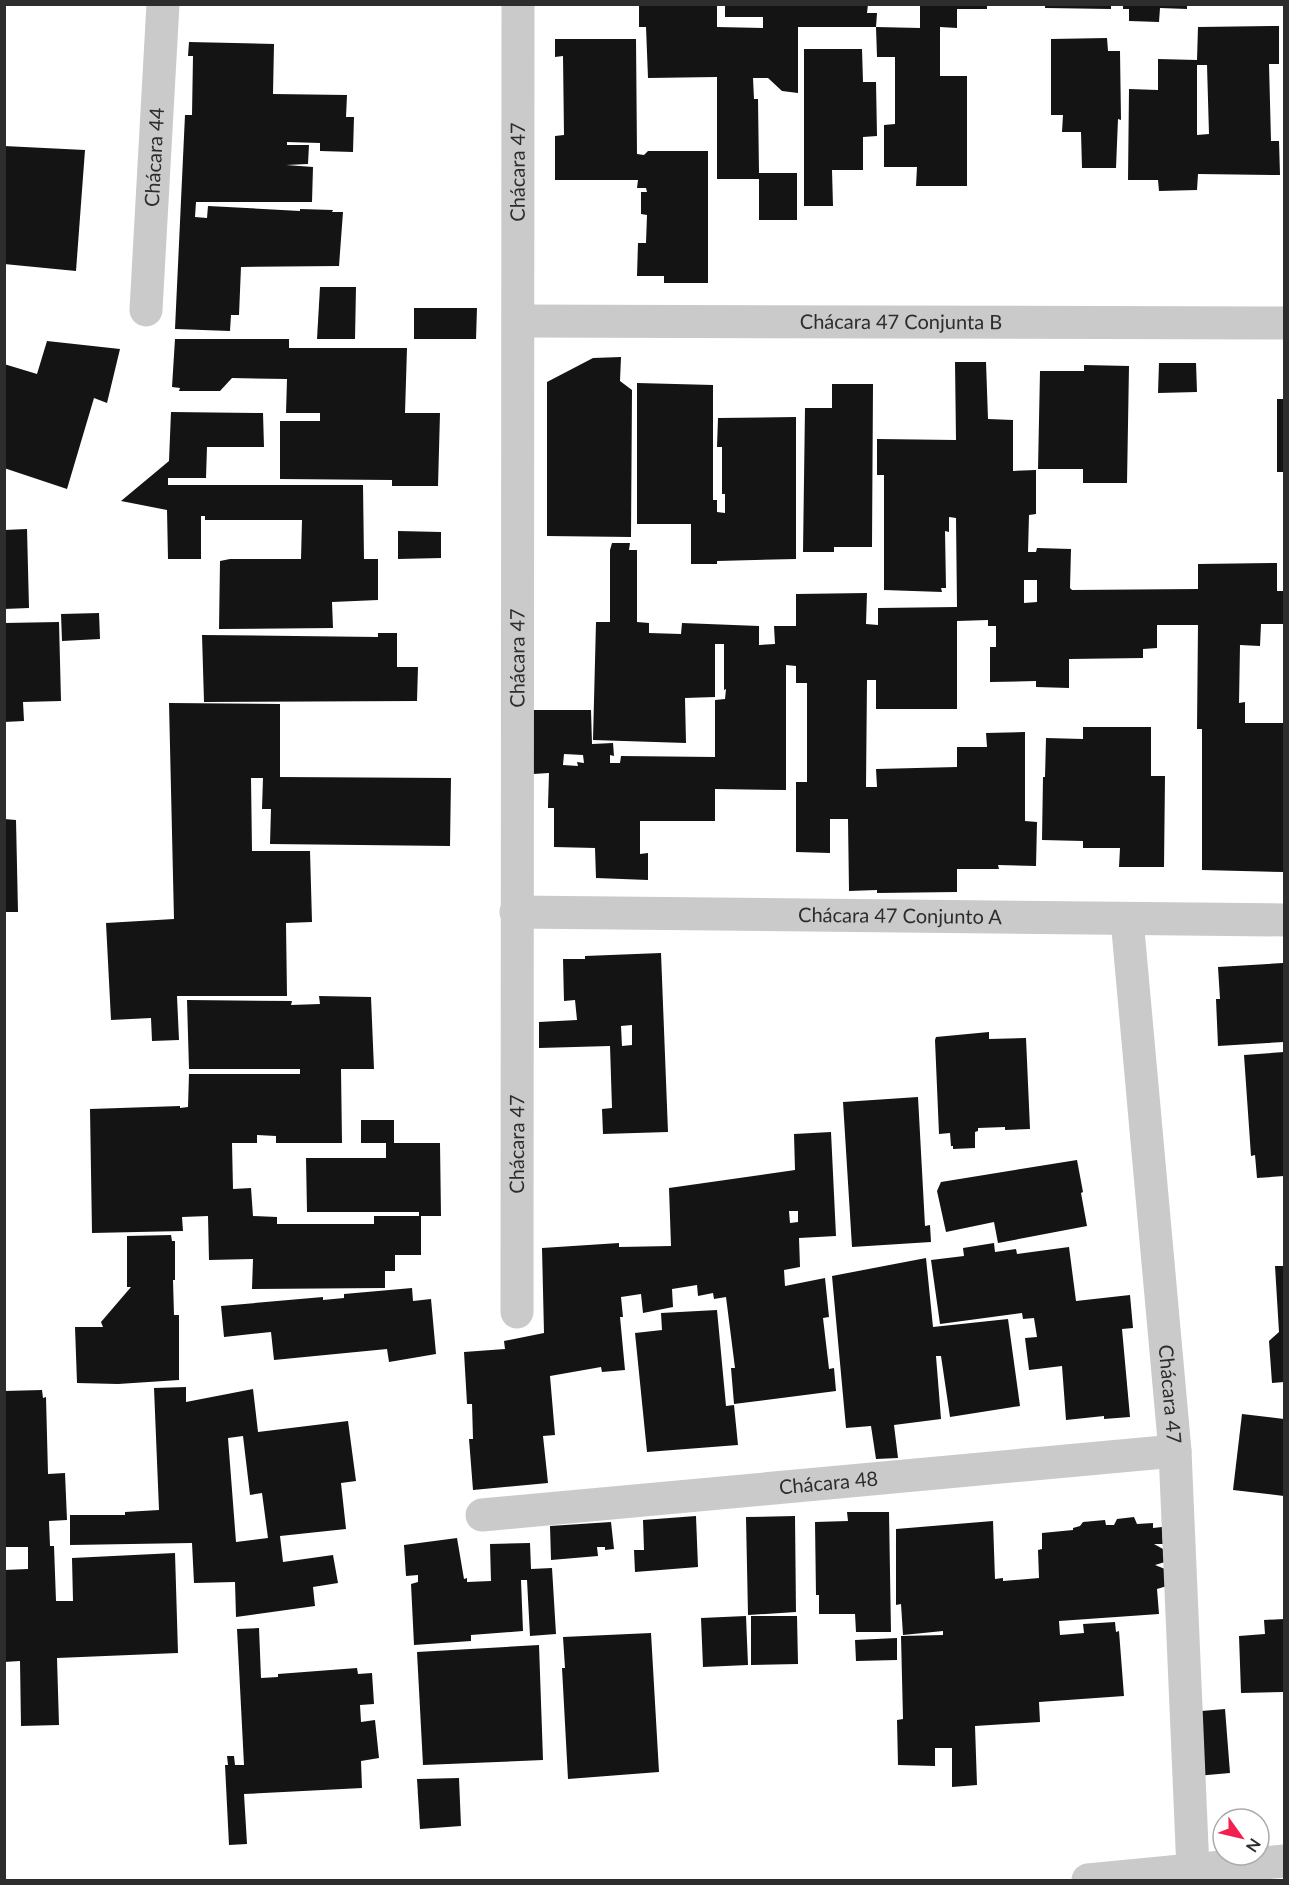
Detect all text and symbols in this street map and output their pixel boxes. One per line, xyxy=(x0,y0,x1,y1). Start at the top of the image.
street label: Chácara 44 xyxy=(139,106,168,207)
street label: Chácara 47 xyxy=(505,122,529,222)
street label: Chácara 47 Conjunta B xyxy=(800,309,1002,333)
street label: Chácara 47 xyxy=(504,608,529,708)
street label: Chácara 47 Conjunto A xyxy=(798,902,1002,928)
street label: Chácara 47 xyxy=(504,1094,528,1194)
street label: Chácara 47 xyxy=(1154,1343,1187,1445)
street label: Chácara 48 xyxy=(778,1465,879,1499)
north arrow xyxy=(1211,1807,1271,1867)
text: N xyxy=(1243,1835,1265,1856)

